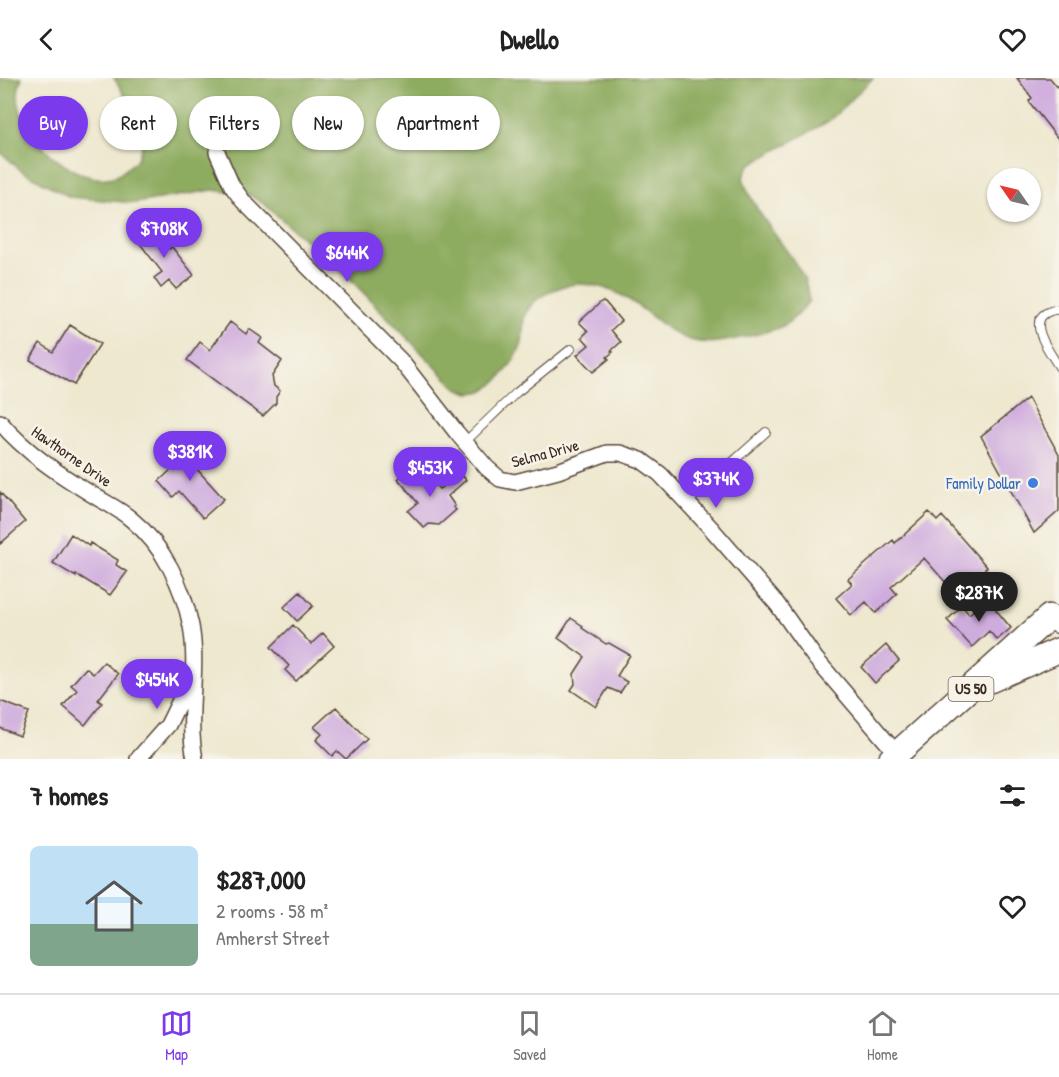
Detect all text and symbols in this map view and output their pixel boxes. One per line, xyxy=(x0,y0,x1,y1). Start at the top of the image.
text: Dwello xyxy=(500,21,559,57)
icon: back xyxy=(30,23,63,56)
icon: heart xyxy=(996,23,1029,56)
chip: Buy xyxy=(18,96,88,150)
chip: Rent xyxy=(100,96,177,150)
chip: Filters xyxy=(189,96,280,150)
chip: New xyxy=(292,96,364,150)
chip: Apartment xyxy=(376,96,500,150)
north arrow xyxy=(987,168,1041,222)
map controls xyxy=(987,168,1041,222)
pin: $708K xyxy=(122,208,206,259)
text: $708K xyxy=(140,214,188,241)
pin: $644K xyxy=(305,232,389,283)
text: $644K xyxy=(325,238,369,265)
street label: Hawthorne Drive xyxy=(27,420,117,492)
pin: $381K xyxy=(148,431,232,482)
street label: Selma Drive xyxy=(509,433,582,473)
text: $381K xyxy=(167,437,213,464)
pin: $453K xyxy=(388,447,472,498)
text: $453K xyxy=(407,453,453,480)
pin: $374K xyxy=(674,458,758,509)
text: $374K xyxy=(693,464,739,491)
place label: Family Dollar xyxy=(945,472,1021,494)
marker: Family Dollar xyxy=(1026,476,1040,490)
pin: $287K xyxy=(937,572,1021,623)
text: $287K xyxy=(955,578,1003,605)
pin: $454K xyxy=(115,659,199,710)
text: $454K xyxy=(135,665,179,692)
road number: US 50 xyxy=(948,677,994,701)
text: 7 homes xyxy=(30,778,108,813)
icon: filters xyxy=(996,779,1029,812)
text: $287,000 xyxy=(216,862,306,897)
icon: home xyxy=(78,870,150,942)
icon: heart xyxy=(996,890,1029,923)
text: 2 rooms · 58 m² xyxy=(216,897,328,924)
text: Amherst Street xyxy=(216,924,329,951)
tab: Map xyxy=(160,1007,193,1065)
tab: Saved xyxy=(513,1007,546,1065)
tab: Home xyxy=(866,1007,899,1065)

